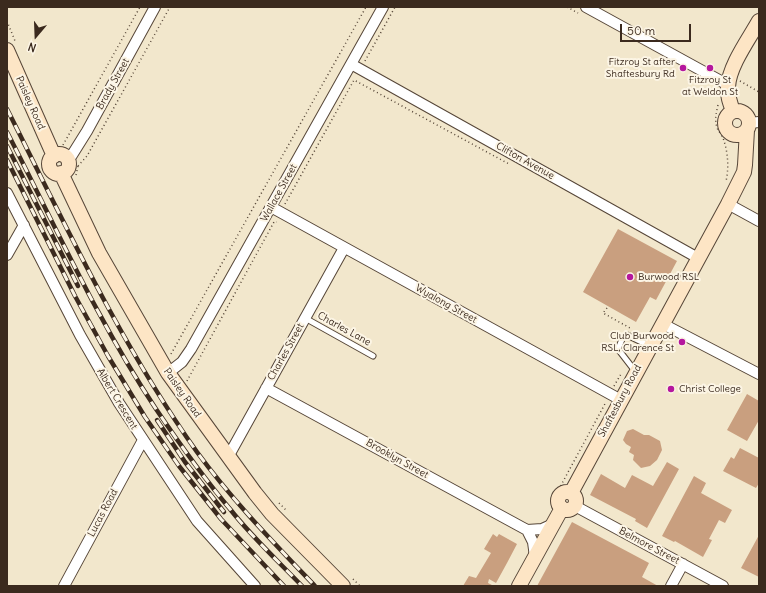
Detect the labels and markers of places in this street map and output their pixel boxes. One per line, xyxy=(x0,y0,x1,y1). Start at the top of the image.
place label: Fitzroy St after Shaftesbury Rd xyxy=(606,56,675,80)
marker: Fitzroy St after Shaftesbury Rd xyxy=(678,63,688,73)
marker: Fitzroy St at Weldon St xyxy=(705,63,715,73)
place label: Fitzroy St at Weldon St xyxy=(682,74,738,98)
place label: Burwood RSL xyxy=(638,271,699,283)
marker: Burwood RSL xyxy=(625,272,635,282)
place label: Club Burwood RSL, Clarence St xyxy=(601,330,674,354)
marker: Club Burwood RSL, Clarence St xyxy=(677,337,687,347)
place label: Christ College xyxy=(679,383,741,395)
marker: Christ College xyxy=(666,384,676,394)

